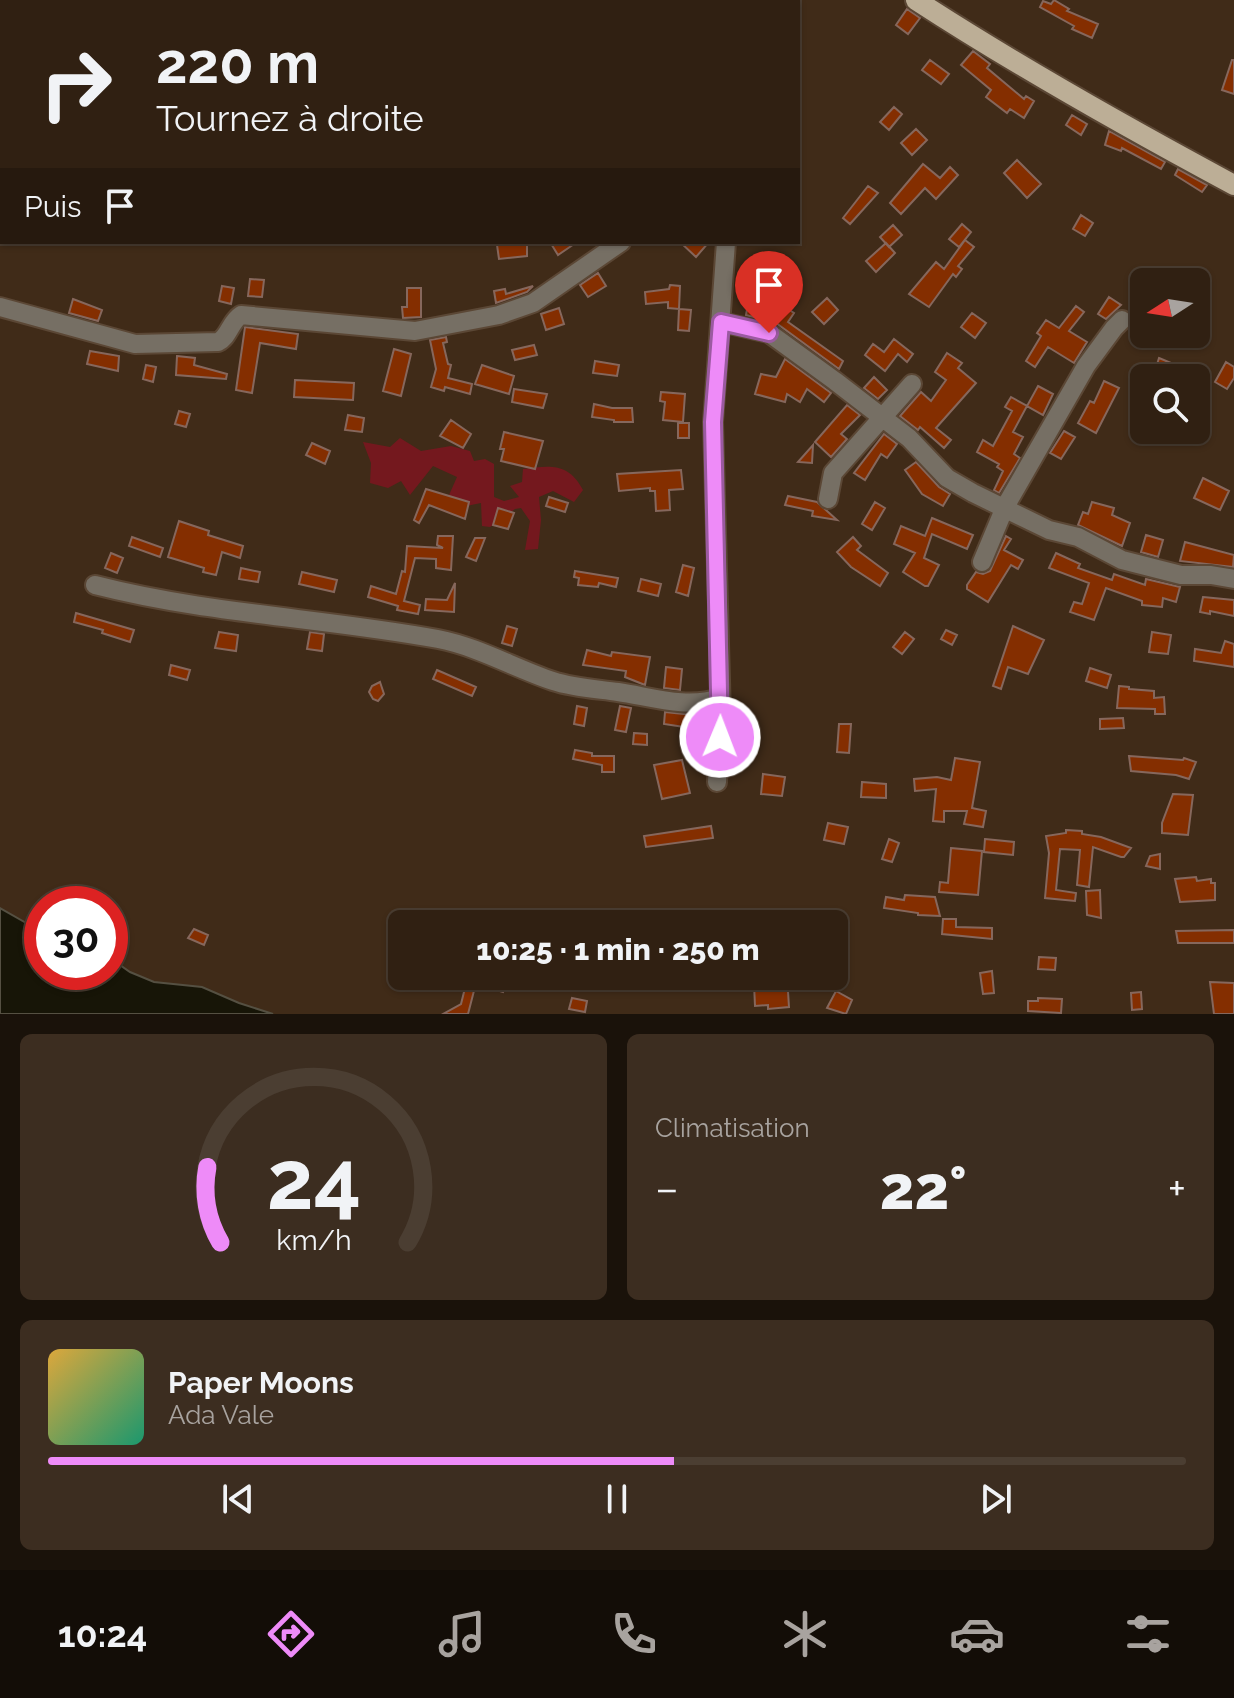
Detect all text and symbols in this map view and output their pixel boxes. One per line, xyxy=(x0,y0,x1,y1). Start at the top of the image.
text: 220 m xyxy=(156,30,319,96)
icon: right xyxy=(24,32,128,136)
text: Tournez à droite xyxy=(156,97,424,139)
icon: arrive xyxy=(98,184,142,228)
text: Puis xyxy=(24,189,82,224)
pin xyxy=(735,251,803,333)
icon: arrive xyxy=(747,263,791,307)
north arrow xyxy=(1130,268,1210,348)
map controls xyxy=(1130,268,1210,444)
button: search xyxy=(1130,364,1210,444)
position arrow xyxy=(678,695,762,779)
speed limit sign: 30 xyxy=(24,886,128,990)
text: 10:25 · 1 min · 250 m xyxy=(476,932,760,967)
text: Climatisation xyxy=(655,1113,810,1143)
text: 24 xyxy=(266,1131,361,1228)
text: 22° xyxy=(880,1153,967,1223)
text: − xyxy=(655,1163,679,1214)
text: + xyxy=(1168,1163,1186,1214)
text: km/h xyxy=(276,1223,351,1257)
text: Paper Moons xyxy=(168,1365,354,1400)
text: Ada Vale xyxy=(168,1400,274,1430)
icon: previous xyxy=(216,1477,260,1521)
icon: pause xyxy=(595,1477,639,1521)
icon: next xyxy=(974,1477,1018,1521)
icon: directions xyxy=(263,1606,319,1662)
icon: music xyxy=(434,1606,490,1662)
icon: phone xyxy=(606,1606,662,1662)
icon: climate xyxy=(777,1606,833,1662)
icon: car xyxy=(949,1606,1005,1662)
icon: filters xyxy=(1120,1606,1176,1662)
text: 10:24 xyxy=(58,1613,147,1655)

